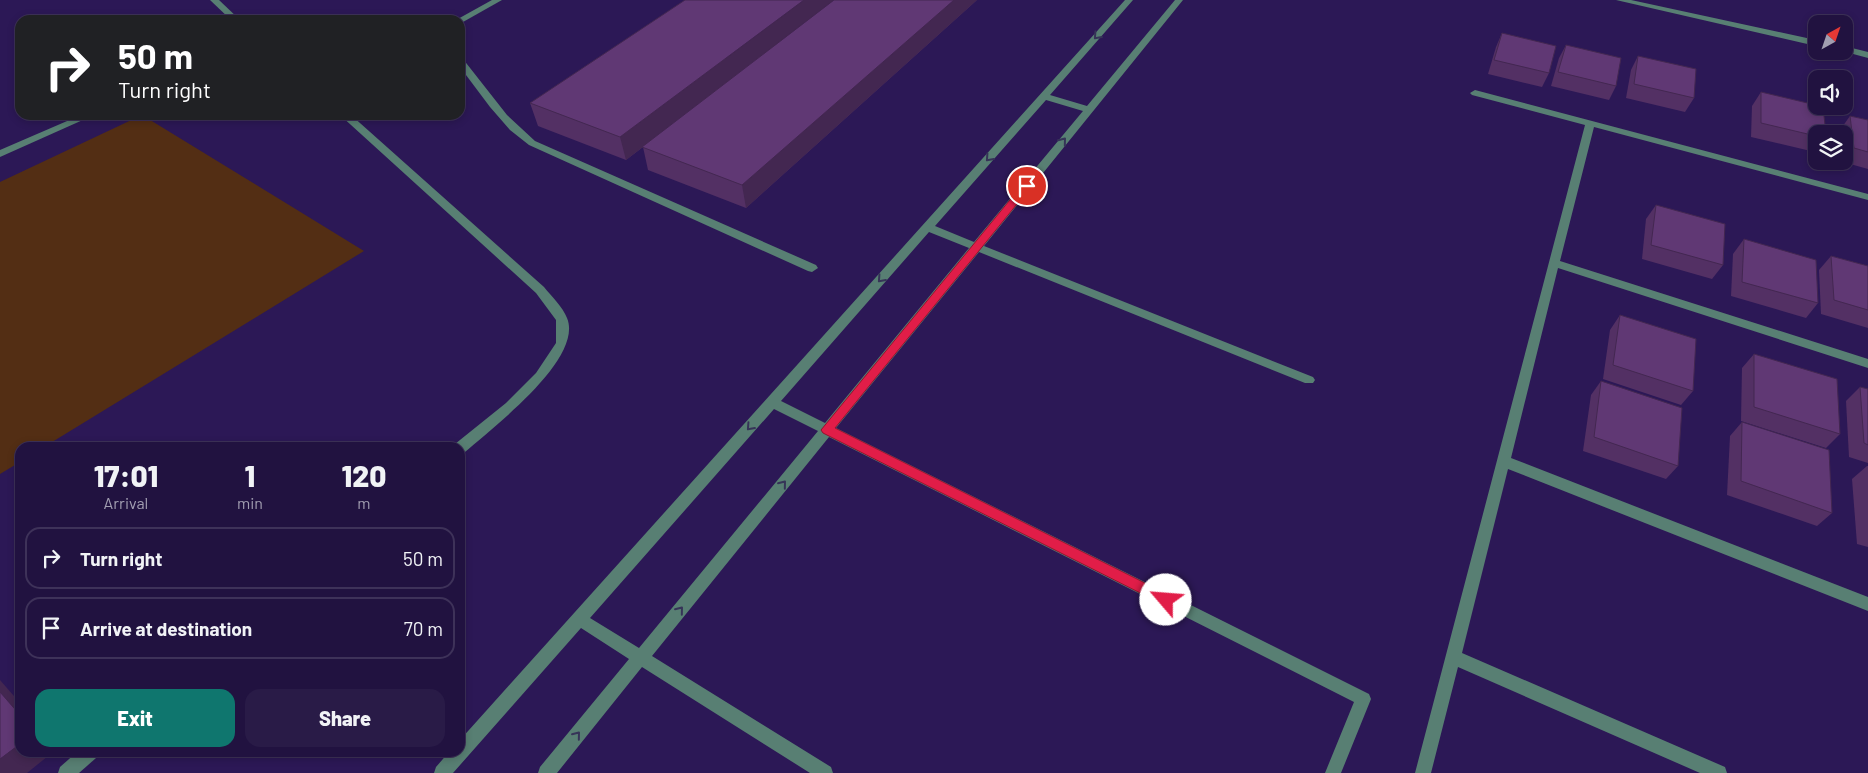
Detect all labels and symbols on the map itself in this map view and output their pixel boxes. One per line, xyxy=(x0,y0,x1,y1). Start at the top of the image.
north arrow xyxy=(1808,15,1852,60)
one-way arrow xyxy=(1094,31,1103,40)
one-way arrow xyxy=(1057,138,1066,147)
one-way arrow xyxy=(986,152,995,161)
pin xyxy=(1006,165,1048,207)
one-way arrow xyxy=(878,274,887,283)
one-way arrow xyxy=(747,421,755,430)
one-way arrow xyxy=(777,481,785,490)
position arrow xyxy=(1139,573,1191,625)
one-way arrow xyxy=(674,606,683,615)
one-way arrow xyxy=(571,732,580,741)

